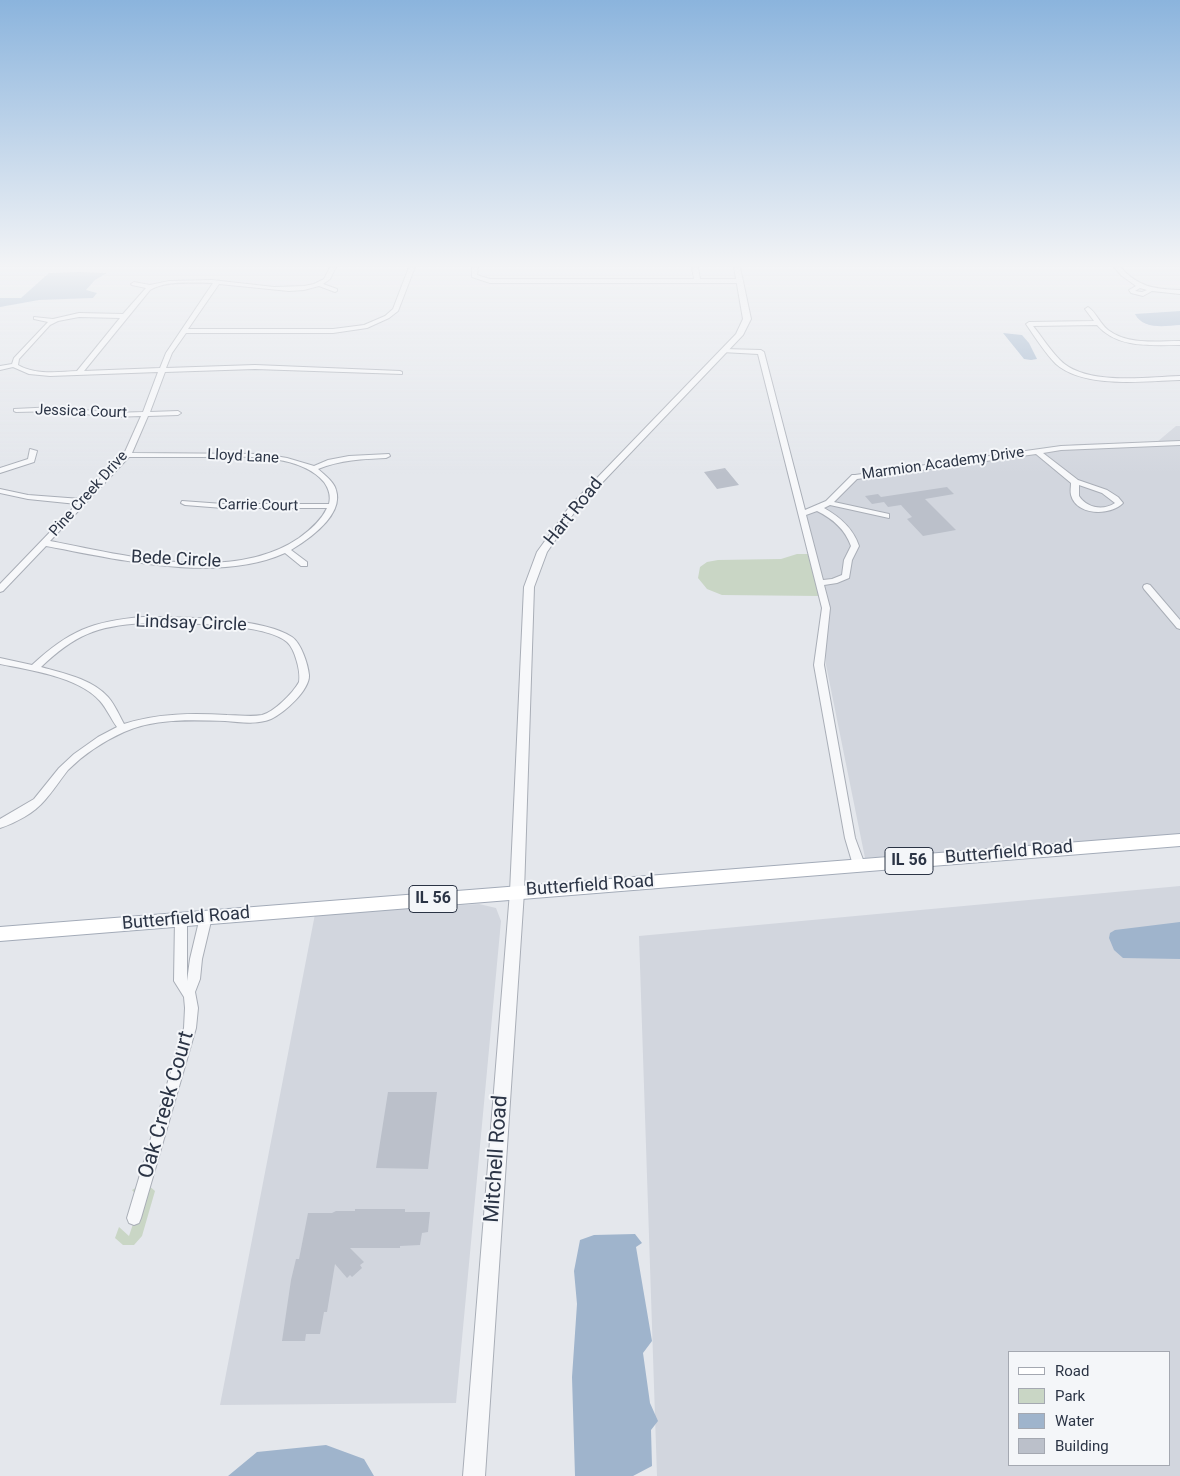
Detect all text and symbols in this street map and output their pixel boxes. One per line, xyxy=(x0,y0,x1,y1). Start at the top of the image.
street label: Jessica Court xyxy=(35,401,127,423)
street label: Marmion Academy Drive xyxy=(861,444,1025,484)
street label: Lloyd Lane xyxy=(207,446,279,468)
street label: Pine Creek Drive xyxy=(46,448,132,540)
street label: Hart Road xyxy=(540,474,608,550)
street label: Carrie Court xyxy=(218,496,298,516)
street label: Bede Circle xyxy=(130,547,222,573)
street label: Lindsay Circle xyxy=(135,611,247,637)
street label: Butterfield Road xyxy=(944,837,1074,869)
road number: IL 56 xyxy=(885,848,933,874)
street label: Butterfield Road xyxy=(525,871,655,901)
road number: IL 56 xyxy=(409,886,457,912)
street label: Butterfield Road xyxy=(121,903,251,935)
street label: Oak Creek Court xyxy=(134,1028,200,1182)
street label: Mitchell Road xyxy=(480,1094,514,1224)
legend xyxy=(1008,1351,1170,1466)
text: Road xyxy=(1055,1362,1089,1380)
text: Park xyxy=(1055,1387,1085,1405)
text: Water xyxy=(1055,1412,1094,1430)
text: Building xyxy=(1055,1437,1109,1455)

